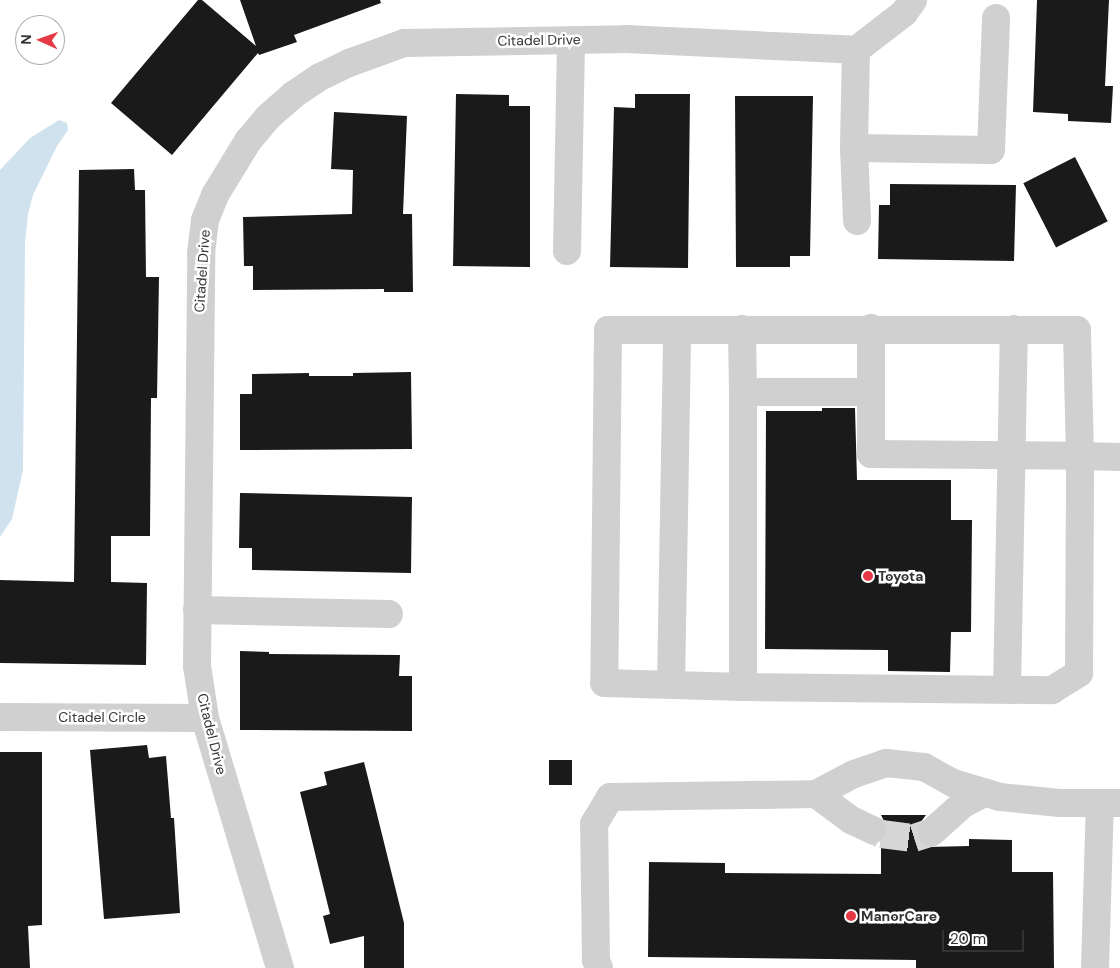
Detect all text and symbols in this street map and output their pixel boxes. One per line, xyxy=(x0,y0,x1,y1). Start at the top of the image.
north arrow xyxy=(15,15,65,65)
street label: Citadel Drive xyxy=(497,31,581,49)
text: N xyxy=(17,34,35,45)
street label: Citadel Drive xyxy=(191,229,213,313)
place label: Toyota xyxy=(878,568,923,584)
marker: Toyota xyxy=(862,570,874,582)
street label: Citadel Drive xyxy=(194,692,230,776)
street label: Citadel Circle xyxy=(58,709,146,725)
place label: ManorCare xyxy=(861,908,937,924)
marker: ManorCare xyxy=(845,910,857,922)
scale bar xyxy=(945,920,1028,952)
text: 20 m xyxy=(950,929,986,949)

